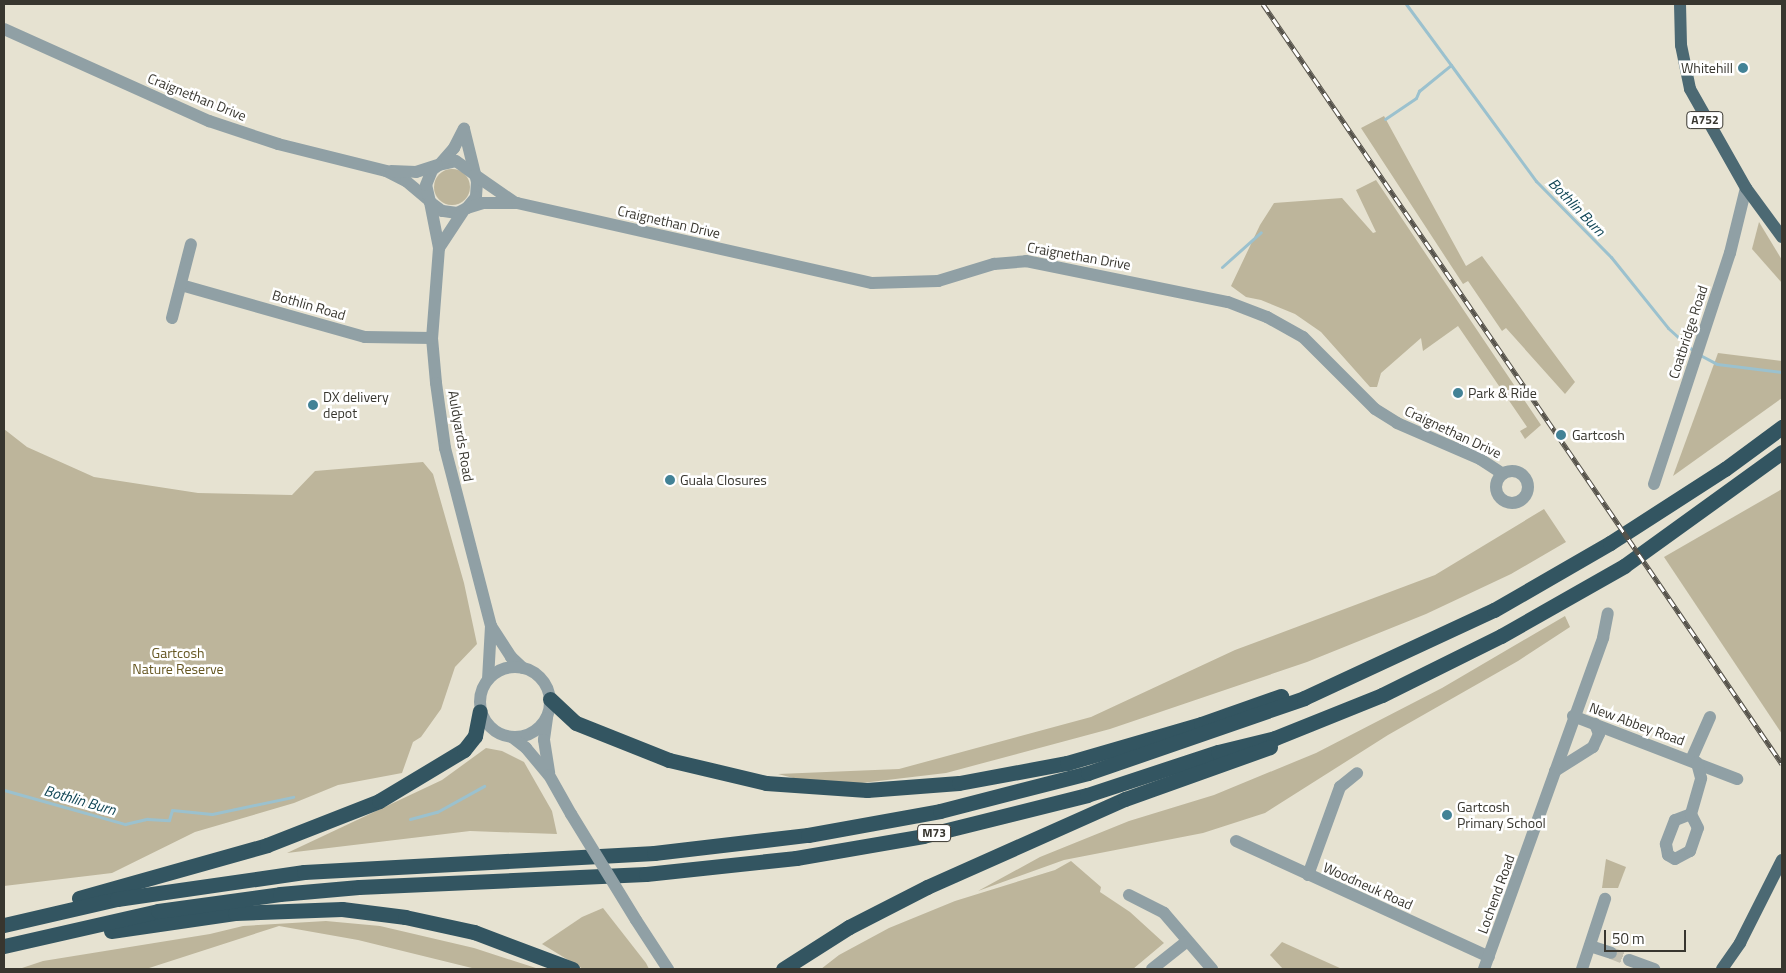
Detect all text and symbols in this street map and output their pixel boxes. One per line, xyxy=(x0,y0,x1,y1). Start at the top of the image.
place label: Whitehill xyxy=(1681,60,1733,76)
marker: Whitehill xyxy=(1737,62,1749,74)
street label: Craignethan Drive xyxy=(145,70,249,124)
road number: A752 xyxy=(1686,110,1724,130)
water label: Bothlin Burn xyxy=(1545,174,1609,240)
street label: Craignethan Drive xyxy=(616,202,722,242)
street label: Craignethan Drive xyxy=(1026,239,1132,273)
street label: Coatbridge Road xyxy=(1665,283,1711,381)
street label: Bothlin Road xyxy=(270,287,348,323)
place label: Park & Ride xyxy=(1468,385,1537,401)
marker: Park & Ride xyxy=(1452,387,1464,399)
place label: DX delivery depot xyxy=(323,389,389,422)
street label: Auldyards Road xyxy=(445,389,477,483)
marker: DX delivery depot xyxy=(307,399,319,411)
street label: Craignethan Drive xyxy=(1402,402,1504,462)
place label: Gartcosh xyxy=(1572,427,1625,443)
marker: Gartcosh xyxy=(1554,428,1568,442)
place label: Guala Closures xyxy=(680,472,767,488)
marker: Guala Closures xyxy=(664,474,676,486)
park label: Gartcosh Nature Reserve xyxy=(132,645,224,678)
street label: New Abbey Road xyxy=(1587,699,1687,749)
water label: Bothlin Burn xyxy=(42,781,118,819)
place label: Gartcosh Primary School xyxy=(1457,799,1546,832)
marker: Gartcosh Primary School xyxy=(1441,809,1453,821)
road number: M73 xyxy=(916,824,952,842)
street label: Lochend Road xyxy=(1474,852,1518,936)
street label: Woodneuk Road xyxy=(1321,859,1415,913)
scale bar xyxy=(1606,920,1688,952)
text: 50 m xyxy=(1612,927,1645,950)

